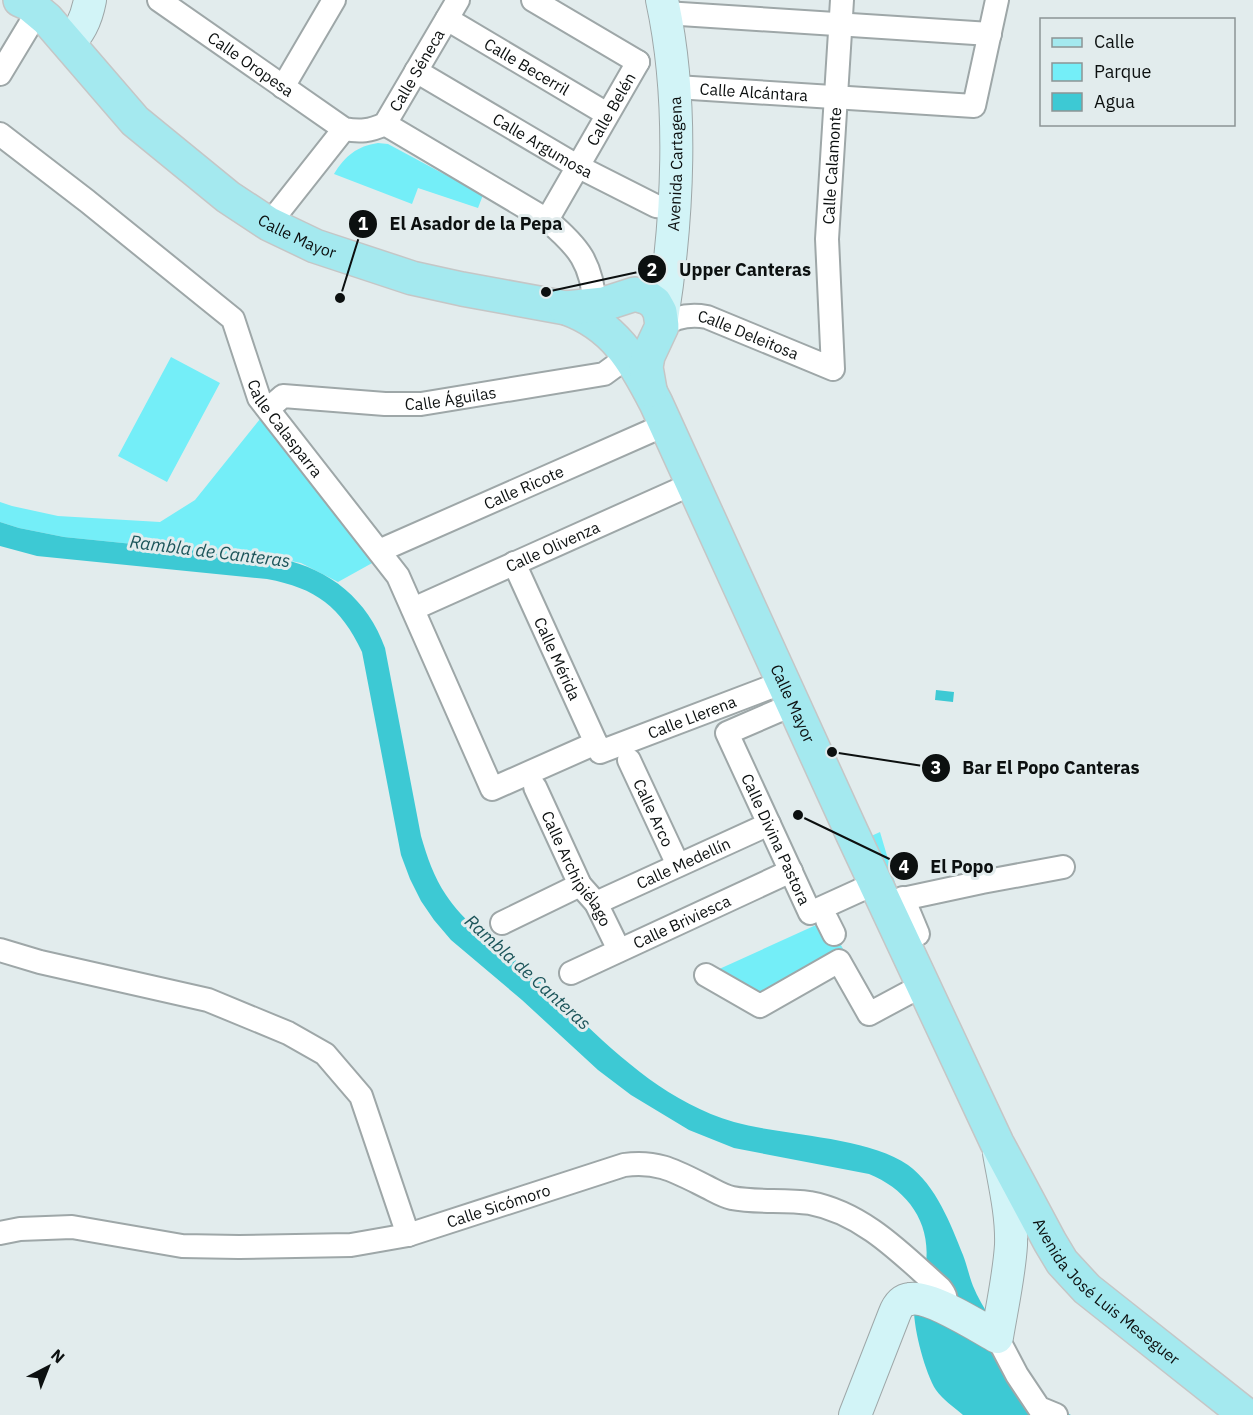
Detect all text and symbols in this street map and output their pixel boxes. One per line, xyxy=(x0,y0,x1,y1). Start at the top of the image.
legend xyxy=(1040,18,1235,126)
street label: Calle Séneca xyxy=(385,25,449,115)
street label: Calle Oropesa xyxy=(204,27,298,101)
text: Calle xyxy=(1094,30,1134,53)
street label: Calle Becerril xyxy=(481,33,573,100)
text: Parque xyxy=(1094,60,1152,83)
street label: Calle Belén xyxy=(582,69,640,149)
street label: Calle Alcántara xyxy=(699,79,809,105)
text: Agua xyxy=(1094,90,1135,113)
street label: Avenida Cartagena xyxy=(663,95,686,232)
street label: Calle Calamonte xyxy=(818,106,845,225)
street label: Calle Argumosa xyxy=(489,109,596,182)
callout: El Asador de la Pepa xyxy=(348,206,575,242)
street label: Calle Mayor xyxy=(254,210,339,262)
text: 1 xyxy=(358,212,369,235)
text: El Asador de la Pepa xyxy=(390,212,562,235)
callout: Upper Canteras xyxy=(637,251,823,287)
text: 2 xyxy=(647,258,657,281)
text: Upper Canteras xyxy=(679,258,811,281)
street label: Calle Deleitosa xyxy=(697,306,802,364)
street label: Calle Calasparra xyxy=(244,377,327,482)
street label: Calle Águilas xyxy=(405,382,498,414)
street label: Calle Ricote xyxy=(481,461,567,514)
street label: Calle Olivenza xyxy=(502,516,603,576)
water label: Rambla de Canteras xyxy=(128,530,292,572)
street label: Calle Mérida xyxy=(530,614,585,704)
street label: Calle Mayor xyxy=(766,661,819,746)
street label: Calle Llerena xyxy=(645,691,739,743)
callout: Bar El Popo Canteras xyxy=(921,750,1152,786)
text: 3 xyxy=(931,756,941,779)
text: Bar El Popo Canteras xyxy=(962,756,1140,779)
street label: Calle Divina Pastora xyxy=(737,770,815,909)
street label: Calle Arco xyxy=(629,775,678,850)
street label: Calle Archipiélago xyxy=(537,808,616,930)
street label: Calle Medellín xyxy=(633,833,734,893)
callout: El Popo xyxy=(889,848,1006,884)
text: 4 xyxy=(899,855,910,878)
text: El Popo xyxy=(930,855,994,878)
street label: Calle Briviesca xyxy=(630,890,734,953)
water label: Rambla de Canteras xyxy=(460,909,596,1035)
street label: Calle Sicómoro xyxy=(444,1180,553,1232)
street label: Avenida José Luis Meseguer xyxy=(1029,1214,1184,1369)
north arrow xyxy=(18,1337,78,1397)
text: N xyxy=(47,1345,69,1367)

